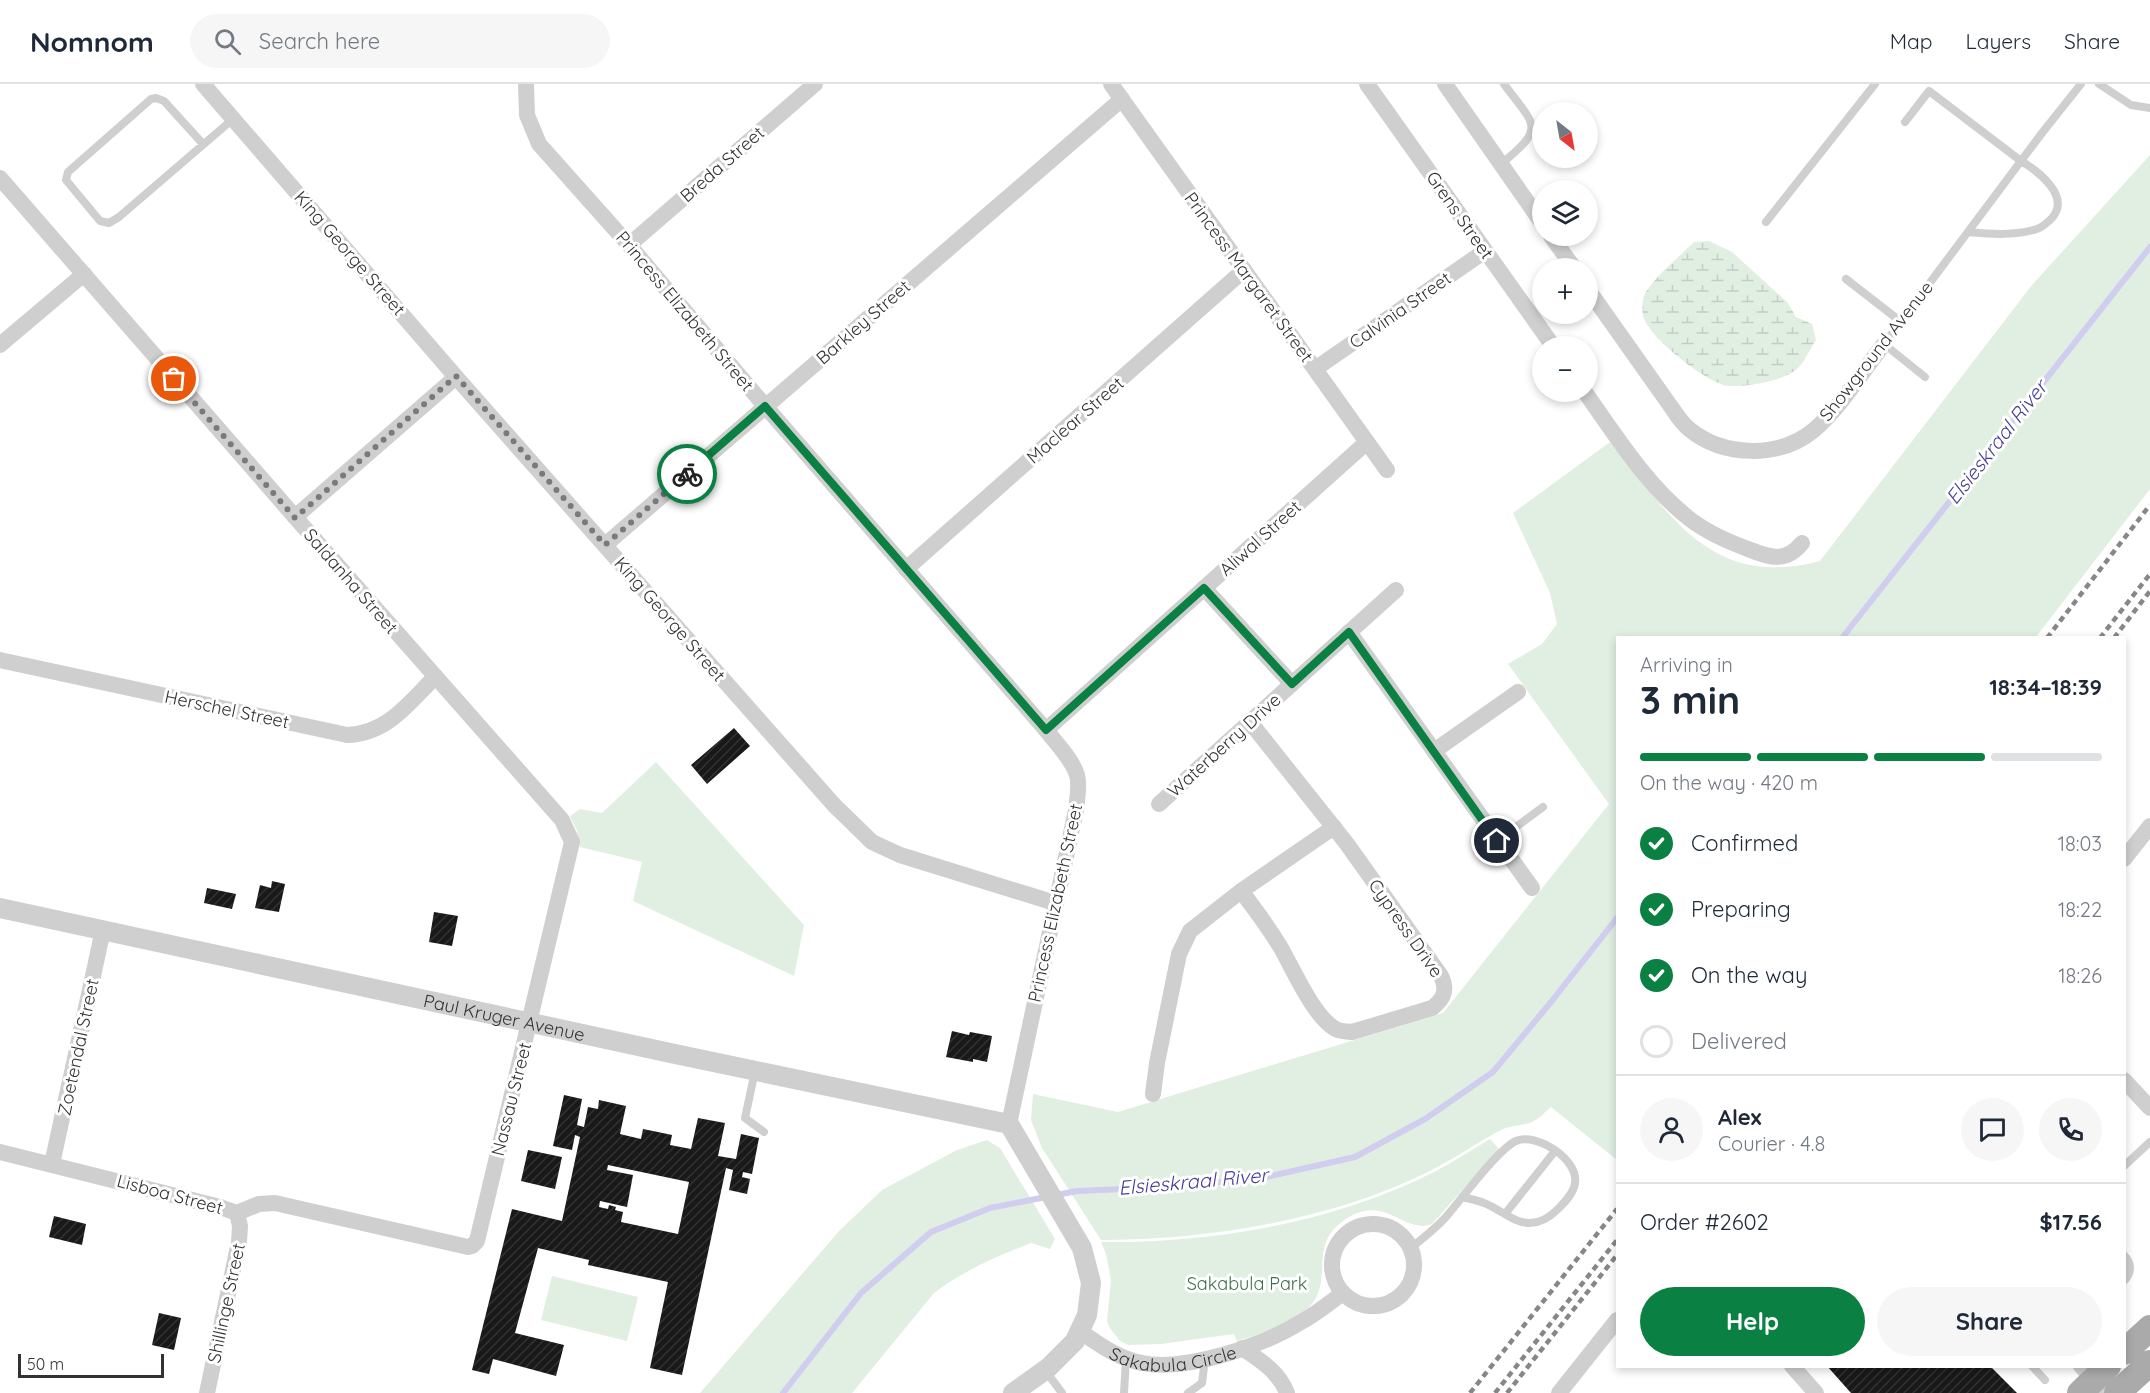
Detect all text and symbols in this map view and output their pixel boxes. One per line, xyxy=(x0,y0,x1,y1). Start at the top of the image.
search box xyxy=(190,14,610,68)
text: Nomnom xyxy=(30,24,154,59)
icon: search xyxy=(211,25,244,58)
text: Search here xyxy=(259,27,380,55)
text: Map xyxy=(1890,28,1933,54)
text: Layers xyxy=(1966,28,2031,54)
text: Share xyxy=(2064,28,2120,54)
north arrow xyxy=(1532,102,1598,168)
map controls xyxy=(1532,102,1598,402)
street label: Breda Street xyxy=(675,121,769,207)
street label: Grens Street xyxy=(1421,167,1499,263)
button: layers xyxy=(1532,180,1598,246)
street label: King George Street xyxy=(290,186,410,320)
street label: Princess Margaret Street xyxy=(1180,187,1318,367)
street label: Princess Elizabeth Street xyxy=(611,226,759,396)
button: + xyxy=(1532,258,1598,324)
street label: Calvinia Street xyxy=(1345,266,1455,354)
street label: Barkley Street xyxy=(811,275,915,369)
street label: Showground Avenue xyxy=(1814,276,1938,426)
button: − xyxy=(1532,336,1598,402)
pin xyxy=(148,353,199,404)
icon: bag xyxy=(157,362,190,395)
street label: Maclear Street xyxy=(1022,372,1128,468)
water label: Elsieskraal River xyxy=(1940,373,2053,509)
courier xyxy=(657,444,717,504)
icon: bike xyxy=(671,458,704,491)
street label: Aliwal Street xyxy=(1214,495,1306,581)
street label: Saldanha Street xyxy=(299,523,403,639)
street label: King George Street xyxy=(610,552,730,686)
text: Arriving in xyxy=(1640,652,1733,677)
text: 18:34–18:39 xyxy=(1989,673,2102,701)
text: 3 min xyxy=(1640,675,1740,724)
street label: Herschel Street xyxy=(163,685,291,733)
street label: Waterberry Drive xyxy=(1163,688,1285,802)
text: On the way · 420 m xyxy=(1640,770,1818,795)
street label: Princess Elizabeth Street xyxy=(1023,802,1087,1004)
pin xyxy=(1471,815,1522,866)
icon: home xyxy=(1480,824,1513,857)
icon: check xyxy=(1640,827,1673,860)
text: Confirmed xyxy=(1691,829,1798,857)
text: 18:03 xyxy=(2058,831,2102,856)
street label: Cypress Drive xyxy=(1364,874,1448,982)
icon: check xyxy=(1640,893,1673,926)
text: Preparing xyxy=(1691,895,1791,923)
text: 18:22 xyxy=(2058,897,2102,922)
icon: check xyxy=(1640,959,1673,992)
text: On the way xyxy=(1691,961,1807,989)
text: 18:26 xyxy=(2058,963,2102,988)
street label: Zoetendal Street xyxy=(52,977,104,1117)
street label: Paul Kruger Avenue xyxy=(422,988,587,1046)
text: Delivered xyxy=(1691,1027,1787,1055)
street label: Nassau Street xyxy=(486,1040,536,1158)
button: person xyxy=(1640,1098,1703,1161)
button: chat xyxy=(1961,1098,2024,1161)
button: phone xyxy=(2039,1098,2102,1161)
text: Alex xyxy=(1718,1103,1761,1131)
text: Courier · 4.8 xyxy=(1718,1131,1825,1156)
water label: Elsieskraal River xyxy=(1117,1162,1271,1200)
street label: Lisboa Street xyxy=(115,1169,225,1219)
text: Order #2602 xyxy=(1640,1208,1769,1236)
text: $17.56 xyxy=(2039,1208,2102,1236)
street label: Shillinge Street xyxy=(202,1241,250,1365)
park label: Sakabula Park xyxy=(1187,1272,1307,1295)
button: Help xyxy=(1640,1287,1865,1356)
button: Share xyxy=(1877,1287,2102,1356)
street label: Sakabula Circle xyxy=(1106,1340,1239,1376)
scale bar xyxy=(18,1351,164,1378)
text: 50 m xyxy=(27,1354,64,1374)

